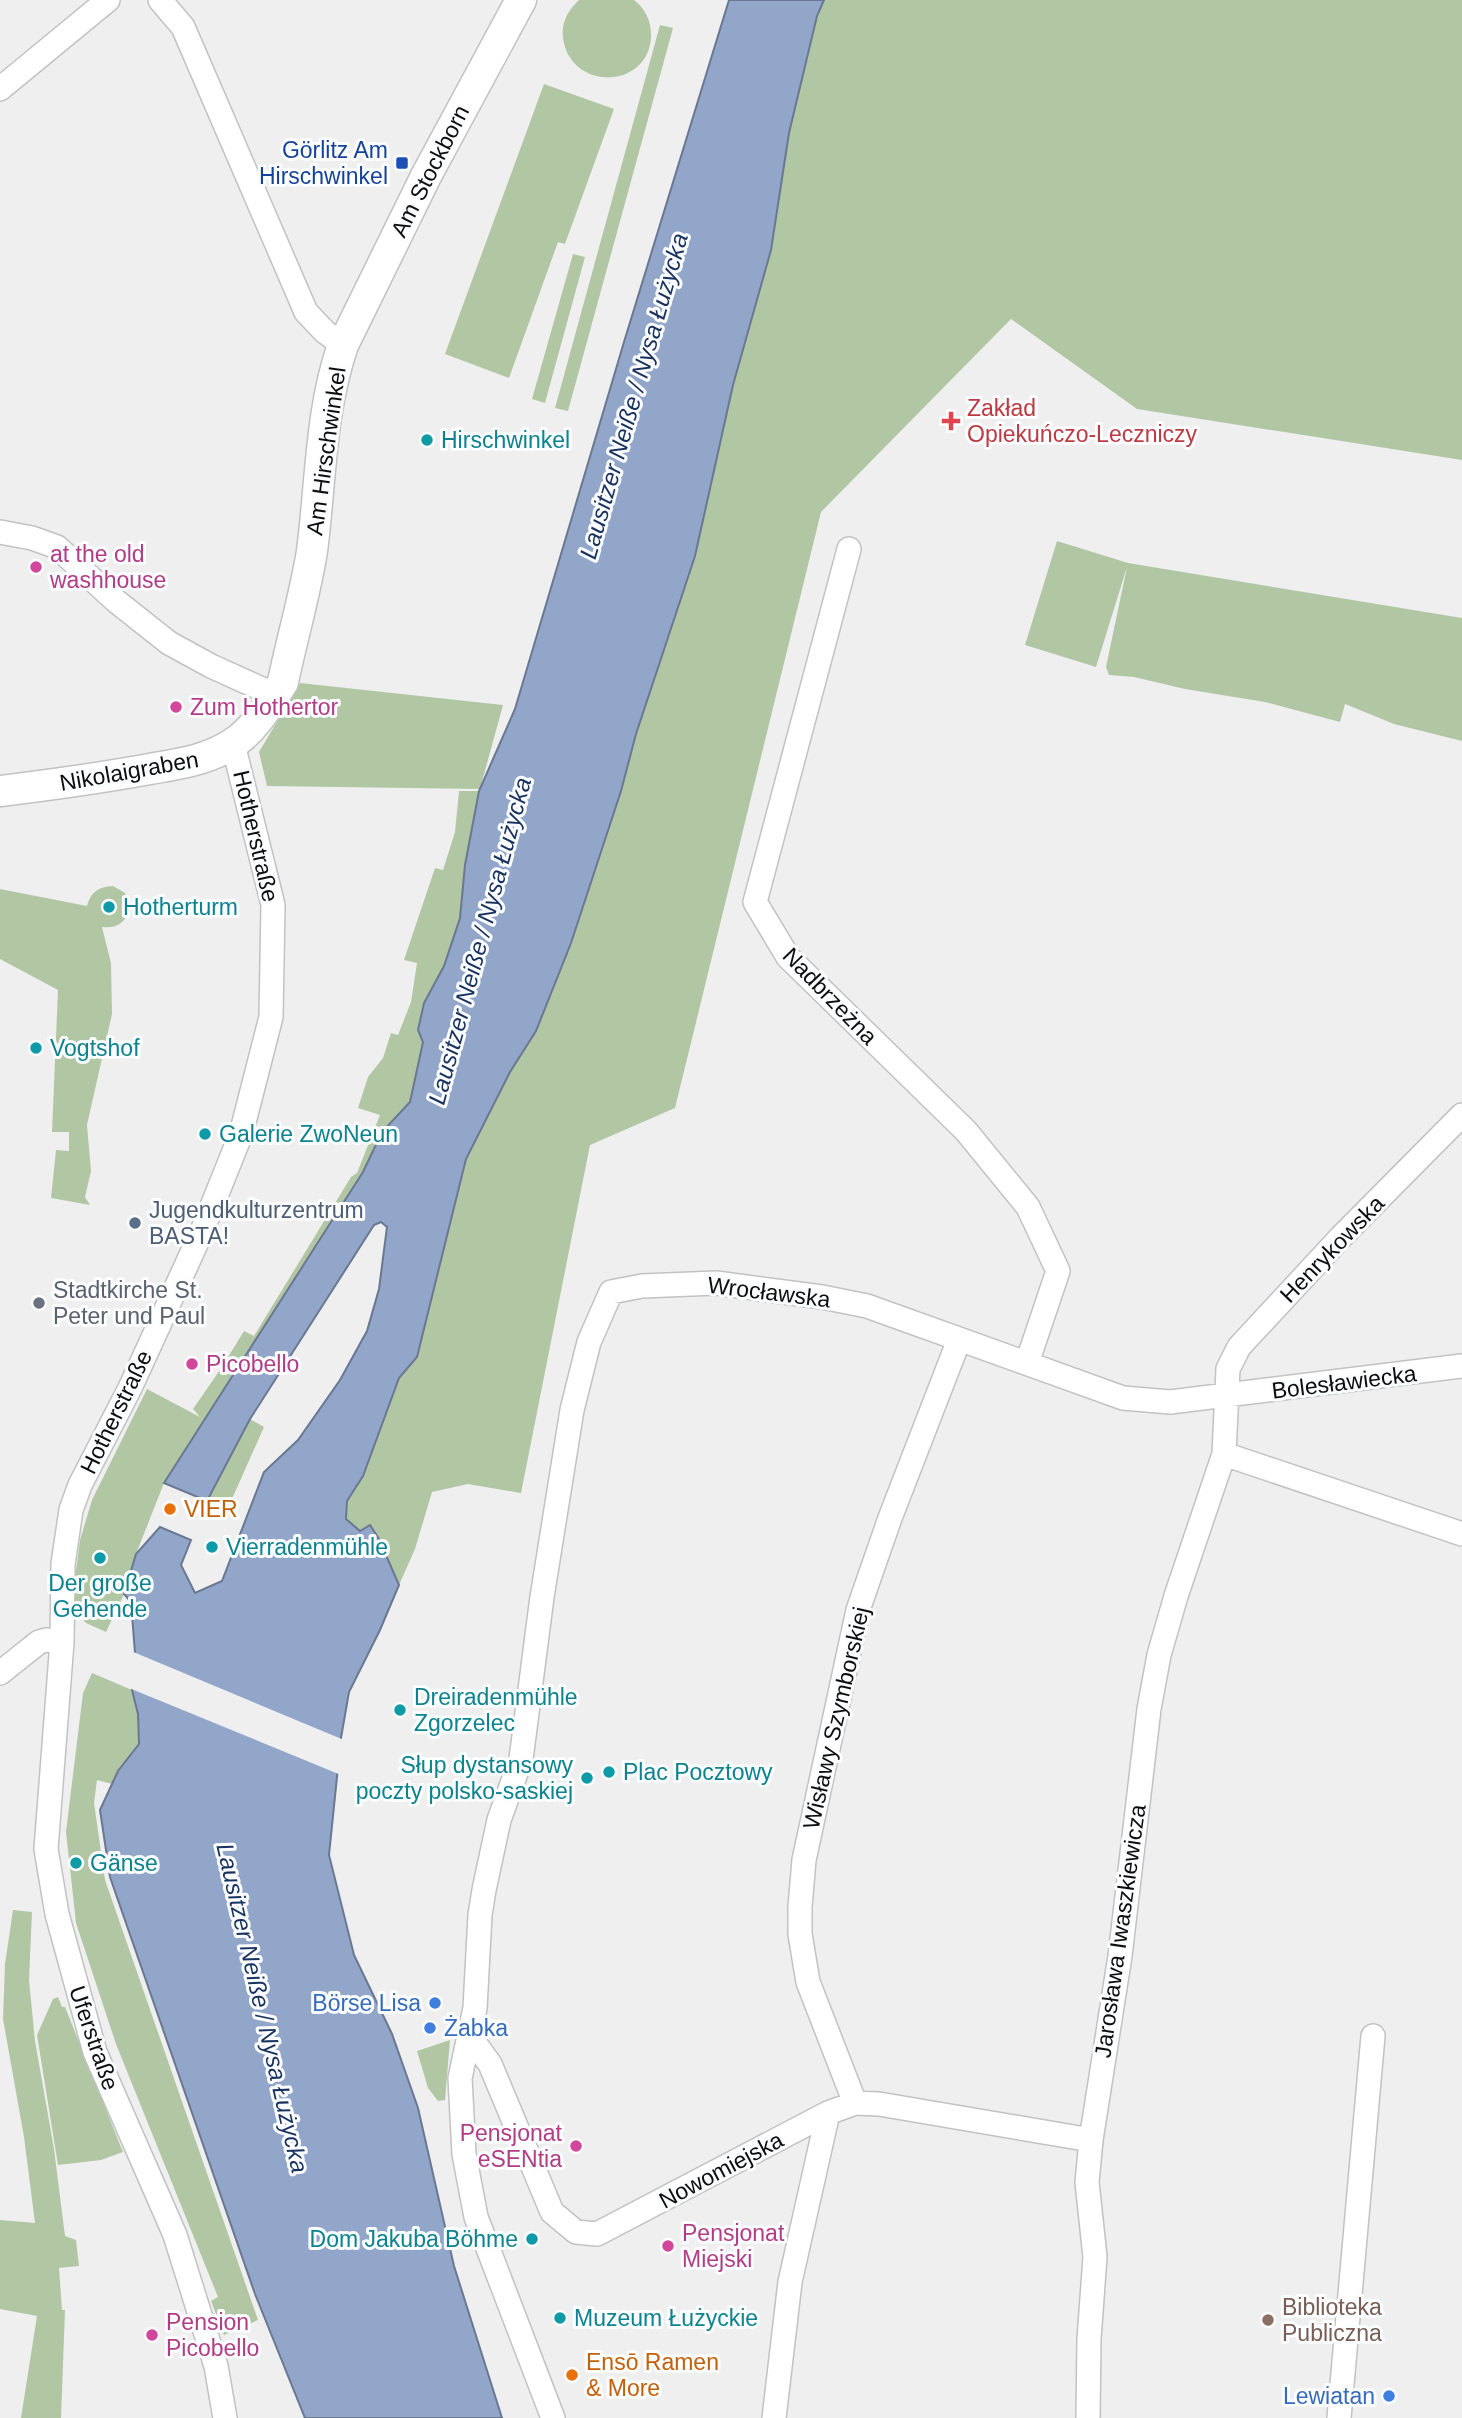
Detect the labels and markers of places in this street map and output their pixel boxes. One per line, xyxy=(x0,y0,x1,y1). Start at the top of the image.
place label: Görlitz Am Hirschwinkel xyxy=(259,137,388,189)
marker: Görlitz Am Hirschwinkel xyxy=(394,155,410,171)
place label: Zakład Opiekuńczo-Leczniczy xyxy=(967,395,1198,447)
marker: Zakład Opiekuńczo-Leczniczy xyxy=(941,411,961,431)
place label: Hirschwinkel xyxy=(441,427,570,453)
marker: Hirschwinkel xyxy=(419,432,435,448)
place label: at the old washhouse xyxy=(49,541,166,593)
marker: at the old washhouse xyxy=(28,559,44,575)
place label: Zum Hothertor xyxy=(190,694,339,720)
marker: Zum Hothertor xyxy=(168,699,184,715)
place label: Hotherturm xyxy=(123,894,238,920)
marker: Hotherturm xyxy=(101,899,117,915)
place label: Vogtshof xyxy=(50,1035,140,1061)
marker: Vogtshof xyxy=(28,1040,44,1056)
place label: Galerie ZwoNeun xyxy=(219,1121,398,1147)
marker: Galerie ZwoNeun xyxy=(197,1126,213,1142)
place label: Jugendkulturzentrum BASTA! xyxy=(149,1197,364,1249)
marker: Jugendkulturzentrum BASTA! xyxy=(127,1215,143,1231)
place label: Stadtkirche St. Peter und Paul xyxy=(53,1277,205,1329)
marker: Stadtkirche St. Peter und Paul xyxy=(31,1295,47,1311)
place label: Picobello xyxy=(206,1351,299,1377)
marker: Picobello xyxy=(184,1356,200,1372)
place label: VIER xyxy=(184,1496,238,1522)
marker: VIER xyxy=(162,1501,178,1517)
place label: Vierradenmühle xyxy=(226,1534,388,1560)
marker: Vierradenmühle xyxy=(204,1539,220,1555)
marker: Der große Gehende xyxy=(92,1550,108,1566)
place label: Der große Gehende xyxy=(48,1570,152,1622)
place label: Dreiradenmühle Zgorzelec xyxy=(414,1684,578,1736)
marker: Dreiradenmühle Zgorzelec xyxy=(392,1702,408,1718)
place label: Słup dystansowy poczty polsko-saskiej xyxy=(356,1752,573,1804)
place label: Plac Pocztowy xyxy=(623,1759,773,1785)
marker: Plac Pocztowy xyxy=(601,1764,617,1780)
marker: Słup dystansowy poczty polsko-saskiej xyxy=(579,1770,595,1786)
place label: Gänse xyxy=(90,1850,158,1876)
marker: Gänse xyxy=(68,1855,84,1871)
place label: Börse Lisa xyxy=(312,1990,421,2016)
marker: Börse Lisa xyxy=(427,1995,443,2011)
place label: Żabka xyxy=(444,2015,508,2041)
marker: Żabka xyxy=(422,2020,438,2036)
place label: Pensjonat eSENtia xyxy=(460,2120,563,2172)
marker: Pensjonat eSENtia xyxy=(568,2138,584,2154)
place label: Pensjonat Miejski xyxy=(682,2220,785,2272)
place label: Dom Jakuba Böhme xyxy=(310,2226,518,2252)
marker: Dom Jakuba Böhme xyxy=(524,2231,540,2247)
marker: Pensjonat Miejski xyxy=(660,2238,676,2254)
place label: Biblioteka Publiczna xyxy=(1282,2294,1382,2346)
place label: Muzeum Łużyckie xyxy=(574,2305,758,2331)
place label: Pension Picobello xyxy=(166,2309,259,2361)
marker: Muzeum Łużyckie xyxy=(552,2310,568,2326)
marker: Biblioteka Publiczna xyxy=(1260,2312,1276,2328)
marker: Pension Picobello xyxy=(144,2327,160,2343)
place label: Ensō Ramen & More xyxy=(586,2349,719,2401)
marker: Ensō Ramen & More xyxy=(564,2367,580,2383)
place label: Lewiatan xyxy=(1283,2383,1375,2409)
marker: Lewiatan xyxy=(1381,2388,1397,2404)

